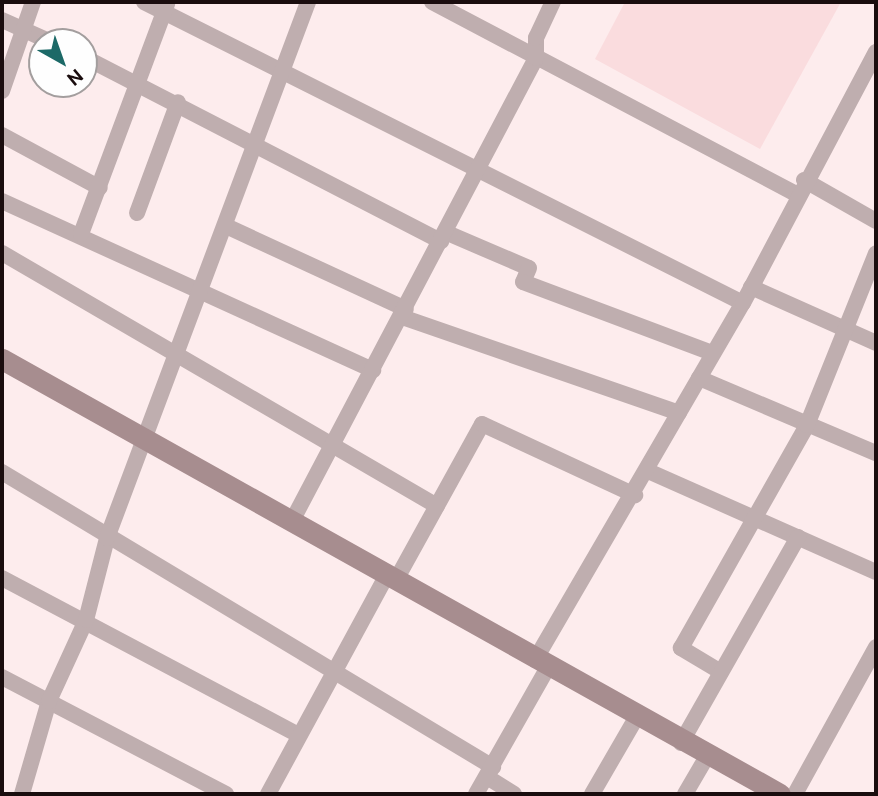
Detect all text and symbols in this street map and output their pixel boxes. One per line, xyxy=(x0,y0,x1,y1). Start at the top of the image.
north arrow xyxy=(28,28,98,98)
text: N xyxy=(63,65,88,91)

